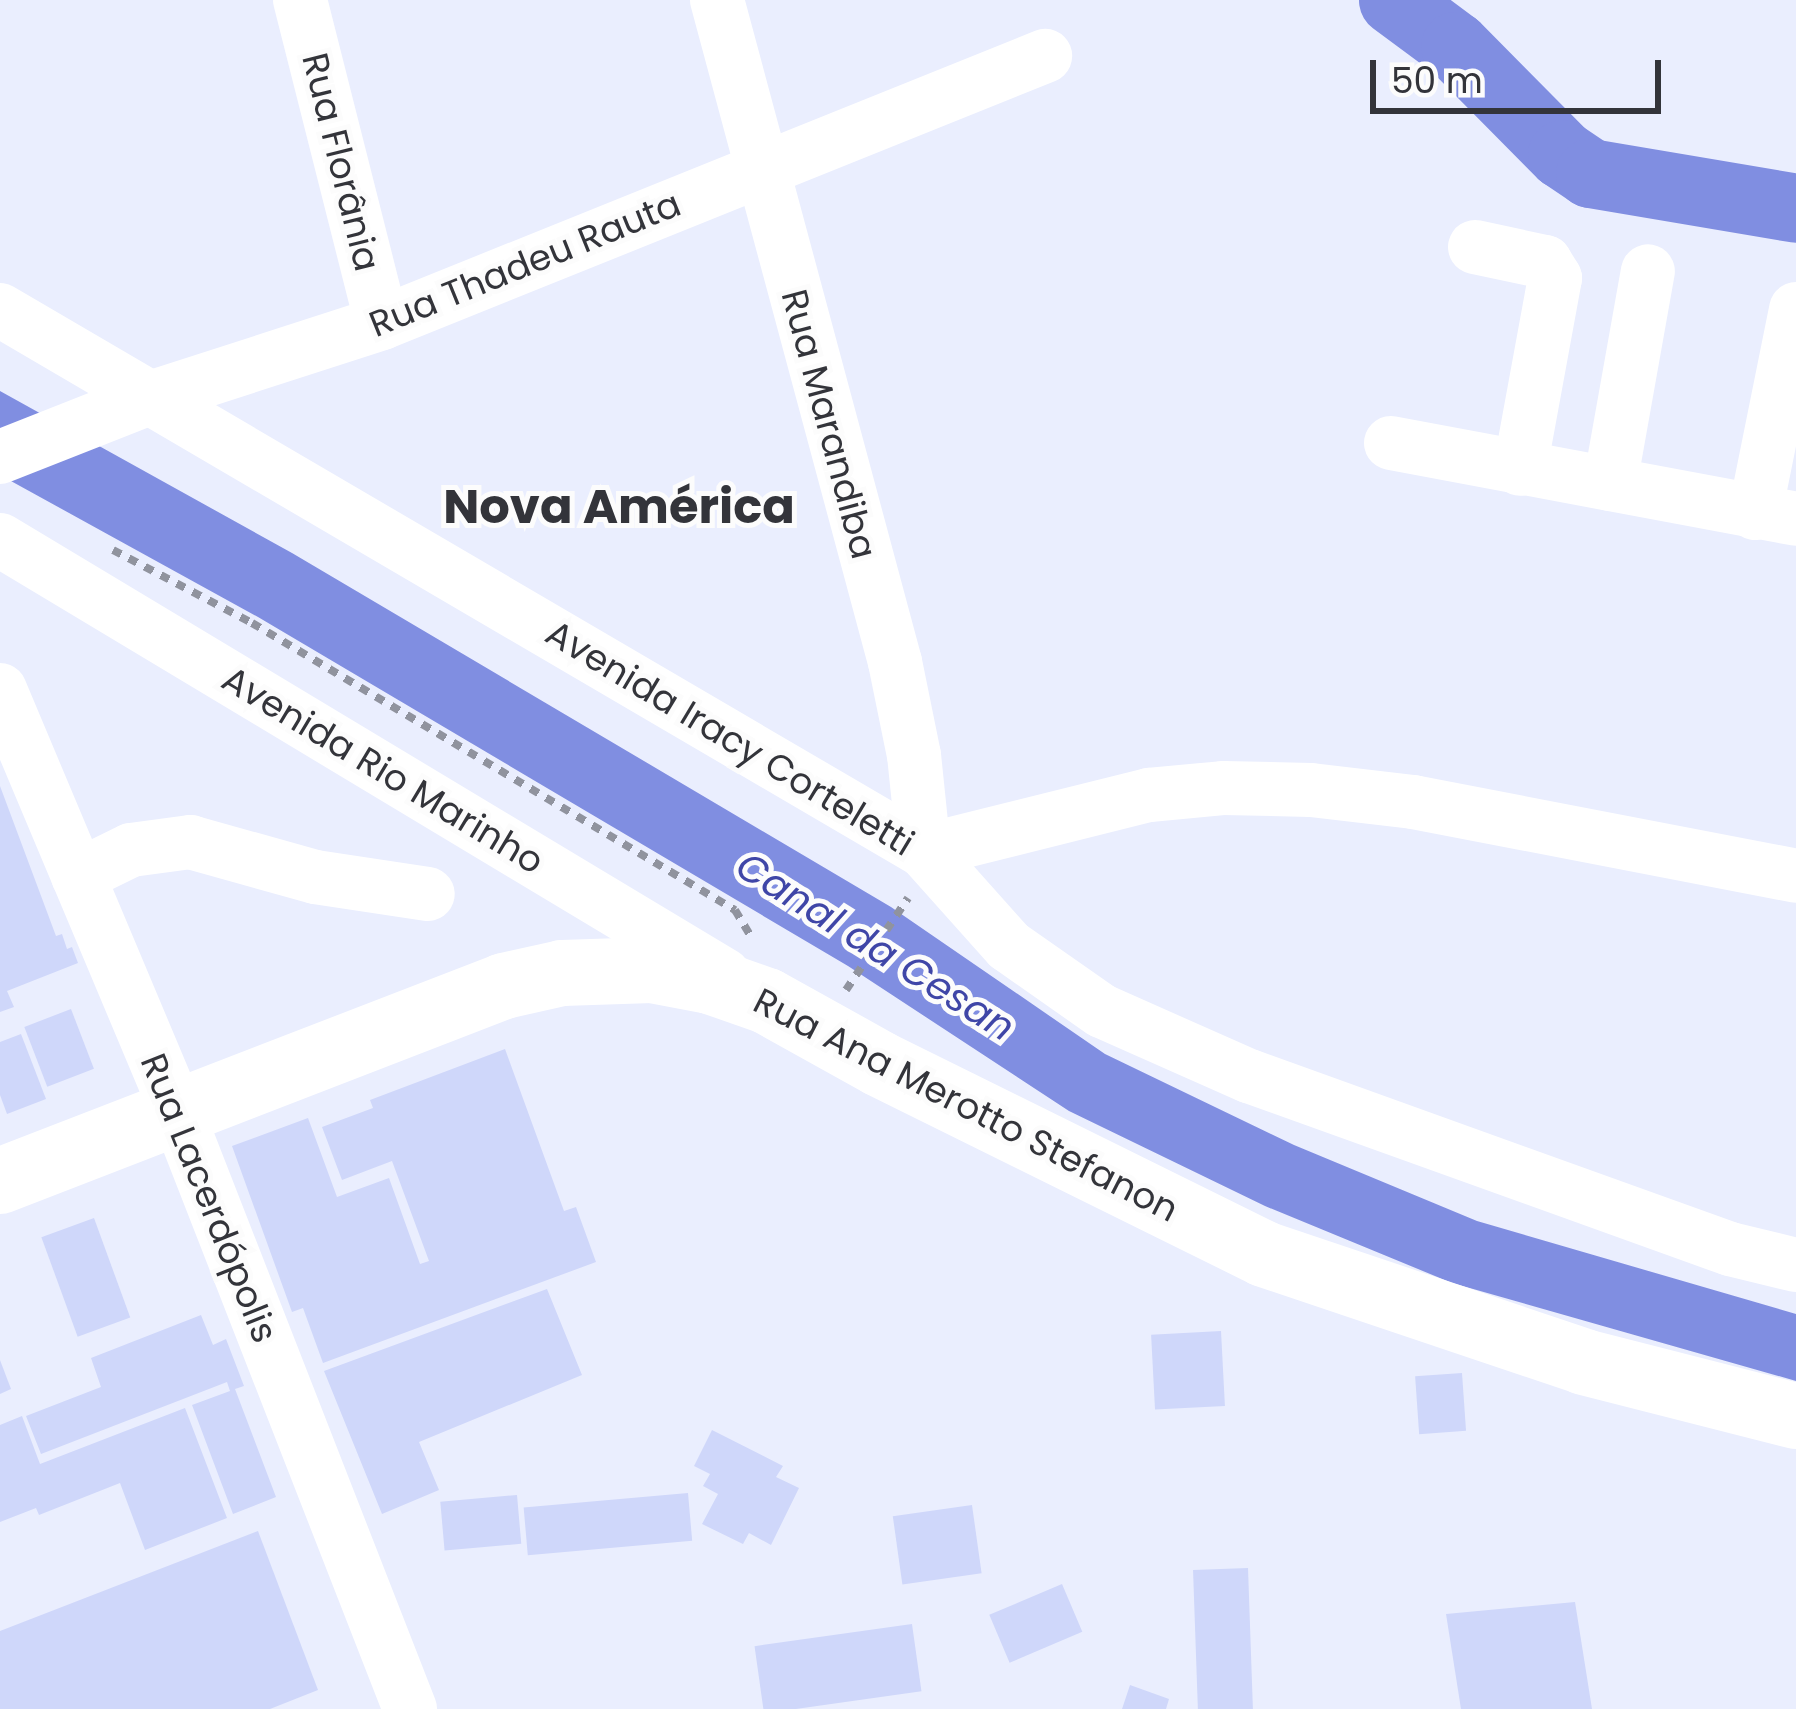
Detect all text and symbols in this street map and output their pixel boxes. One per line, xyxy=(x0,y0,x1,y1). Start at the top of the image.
scale bar xyxy=(1376,36,1667,110)
street label: Rua Florânia xyxy=(293,49,389,275)
text: 50 m xyxy=(1391,55,1483,106)
street label: Rua Thadeu Rauta xyxy=(363,182,687,346)
street label: Rua Marandiba xyxy=(772,285,886,563)
district label: Nova América xyxy=(443,478,795,536)
street label: Avenida Iracy Corteletti xyxy=(538,611,922,865)
street label: Avenida Rio Marinho xyxy=(215,657,551,883)
water label: Canal da Cesan xyxy=(727,843,1023,1051)
street label: Rua Ana Merotto Stefanon xyxy=(747,979,1185,1231)
street label: Rua Lacerdópolis xyxy=(131,1047,287,1349)

